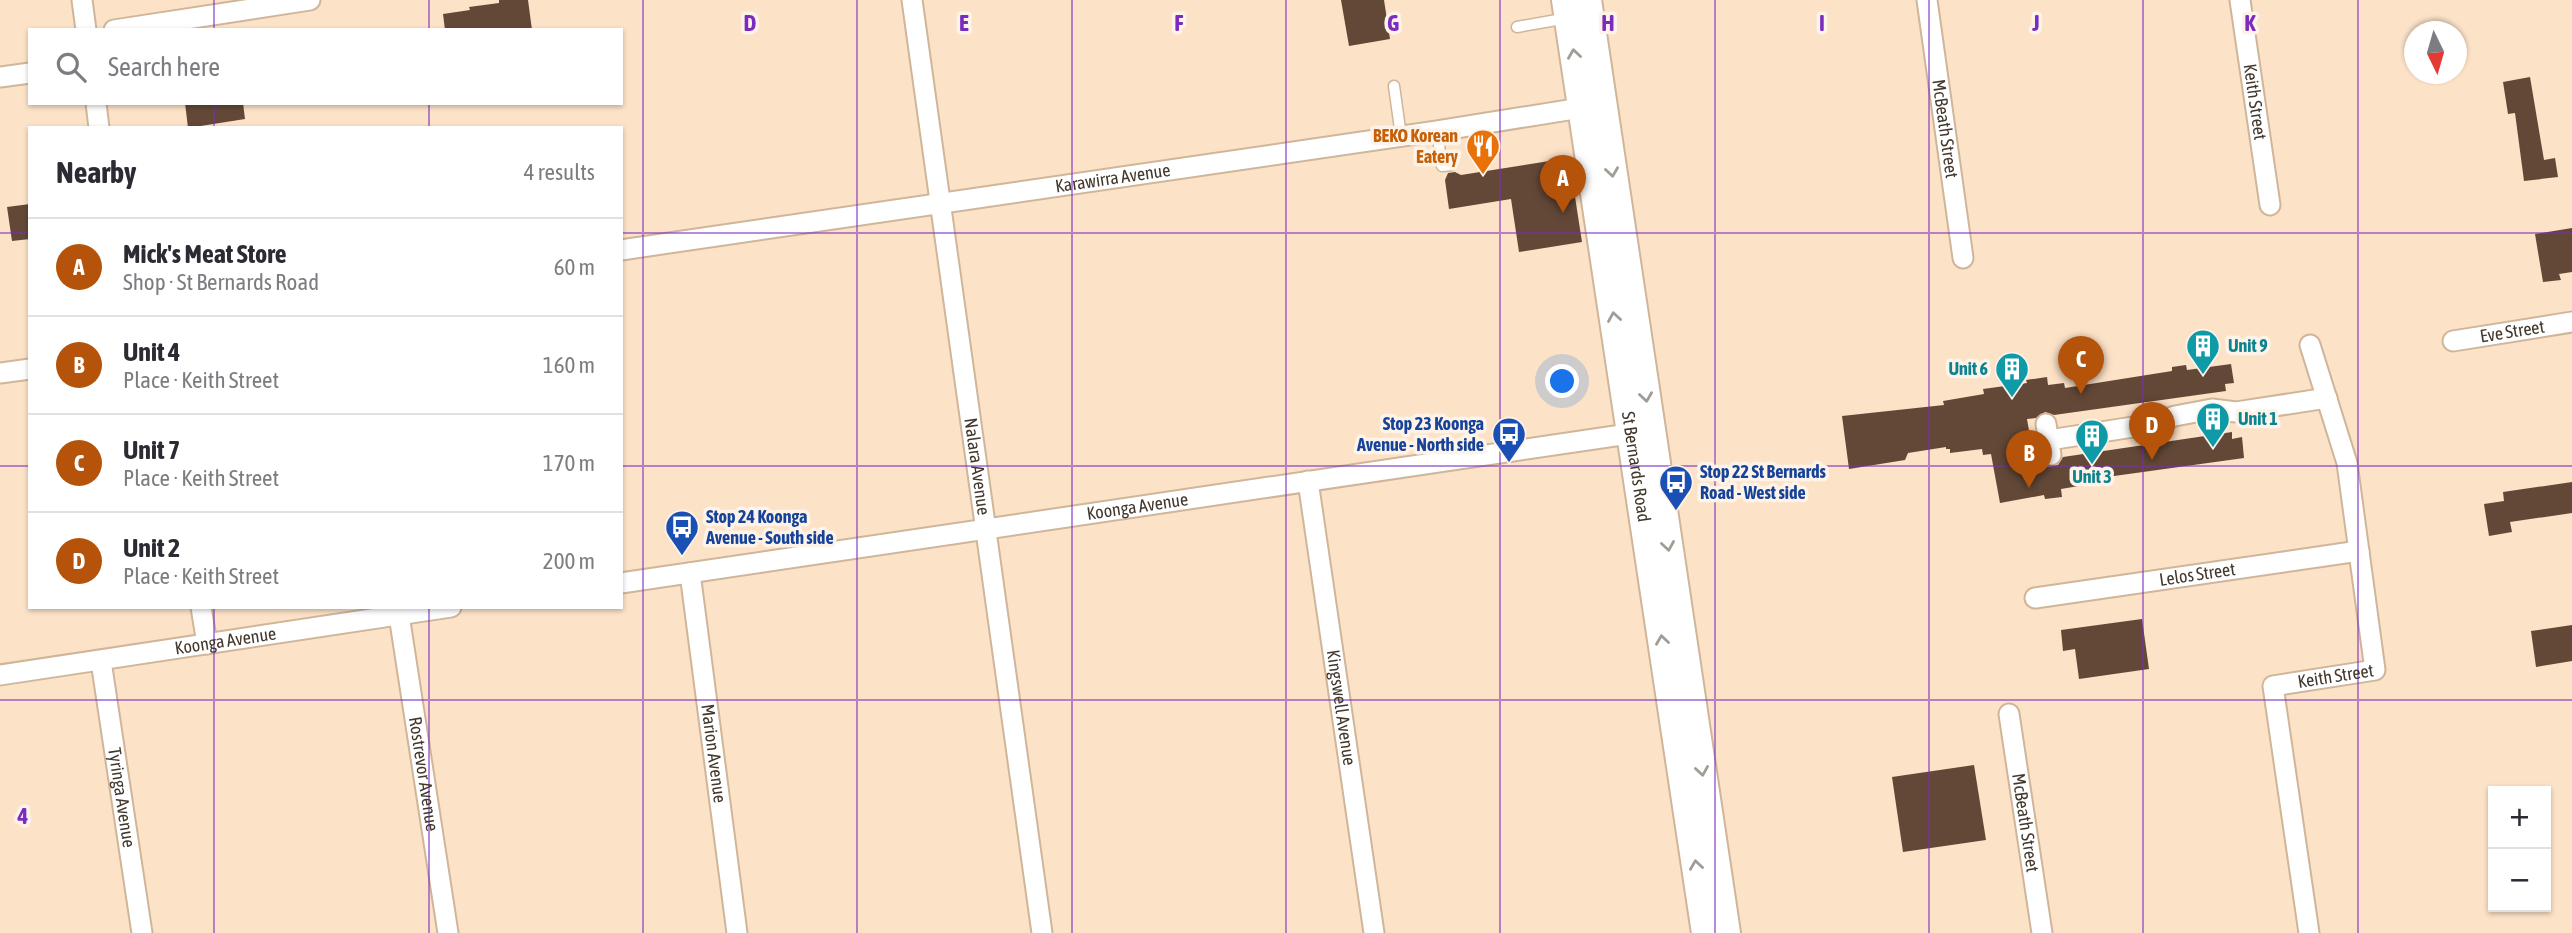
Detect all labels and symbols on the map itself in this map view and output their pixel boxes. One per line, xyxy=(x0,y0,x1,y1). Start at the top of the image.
text: D xyxy=(744,10,757,36)
text: E xyxy=(959,10,969,36)
text: F xyxy=(1174,10,1184,36)
text: G xyxy=(1387,10,1399,36)
text: H xyxy=(1601,10,1615,36)
text: I xyxy=(1819,10,1825,36)
text: J xyxy=(2031,10,2040,36)
text: K xyxy=(2244,10,2256,36)
north arrow xyxy=(2404,21,2467,84)
one-way arrow xyxy=(1567,48,1582,60)
street label: Keith Street xyxy=(2239,62,2271,141)
street label: McBeath Street xyxy=(1928,78,1963,180)
place label: BEKO Korean Eatery xyxy=(1373,125,1459,167)
restaurant icon: BEKO Korean Eatery xyxy=(1464,127,1502,176)
pin: A xyxy=(1540,155,1586,213)
street label: Karawirra Avenue xyxy=(1054,159,1172,197)
one-way arrow xyxy=(1604,166,1619,178)
one-way arrow xyxy=(1606,312,1621,323)
street label: Eve Street xyxy=(2478,316,2546,347)
building icon: Unit 9 xyxy=(2184,327,2222,376)
place label: Unit 9 xyxy=(2228,335,2268,356)
pin: C xyxy=(2058,336,2104,394)
building icon: Unit 6 xyxy=(1993,350,2031,399)
place label: Unit 6 xyxy=(1948,358,1988,379)
your location xyxy=(1545,364,1579,398)
one-way arrow xyxy=(1638,391,1653,403)
building icon: Unit 1 xyxy=(2194,400,2232,449)
pin: D xyxy=(2129,402,2175,460)
place label: Unit 1 xyxy=(2238,408,2278,429)
street label: St Bernards Road xyxy=(1618,410,1655,523)
place label: Stop 23 Koonga Avenue - North side xyxy=(1356,413,1484,455)
bus stop icon: Stop 23 Koonga Avenue - North side xyxy=(1490,415,1528,464)
street label: Nalara Avenue xyxy=(960,417,995,516)
building icon: Unit 3 xyxy=(2073,417,2111,466)
pin: B xyxy=(2006,430,2052,488)
place label: Stop 22 St Bernards Road - West side xyxy=(1700,461,1827,503)
bus stop icon: Stop 22 St Bernards Road - West side xyxy=(1657,463,1695,512)
place label: Unit 3 xyxy=(2072,466,2112,487)
street label: Koonga Avenue xyxy=(1085,488,1189,524)
place label: Stop 24 Koonga Avenue - South side xyxy=(705,506,834,548)
bus stop icon: Stop 24 Koonga Avenue - South side xyxy=(663,508,701,557)
one-way arrow xyxy=(1660,540,1675,552)
street label: Lelos Street xyxy=(2158,558,2237,590)
street label: Koonga Avenue xyxy=(173,623,278,659)
one-way arrow xyxy=(1655,635,1670,646)
street label: Kingswell Avenue xyxy=(1323,648,1360,767)
street label: Keith Street xyxy=(2296,659,2375,692)
street label: Marion Avenue xyxy=(697,703,731,804)
street label: Rostrevor Avenue xyxy=(405,715,443,833)
street label: Tyringa Avenue xyxy=(104,746,140,849)
one-way arrow xyxy=(1694,765,1709,777)
street label: McBeath Street xyxy=(2008,772,2044,874)
text: 4 xyxy=(17,803,29,829)
one-way arrow xyxy=(1689,860,1704,871)

